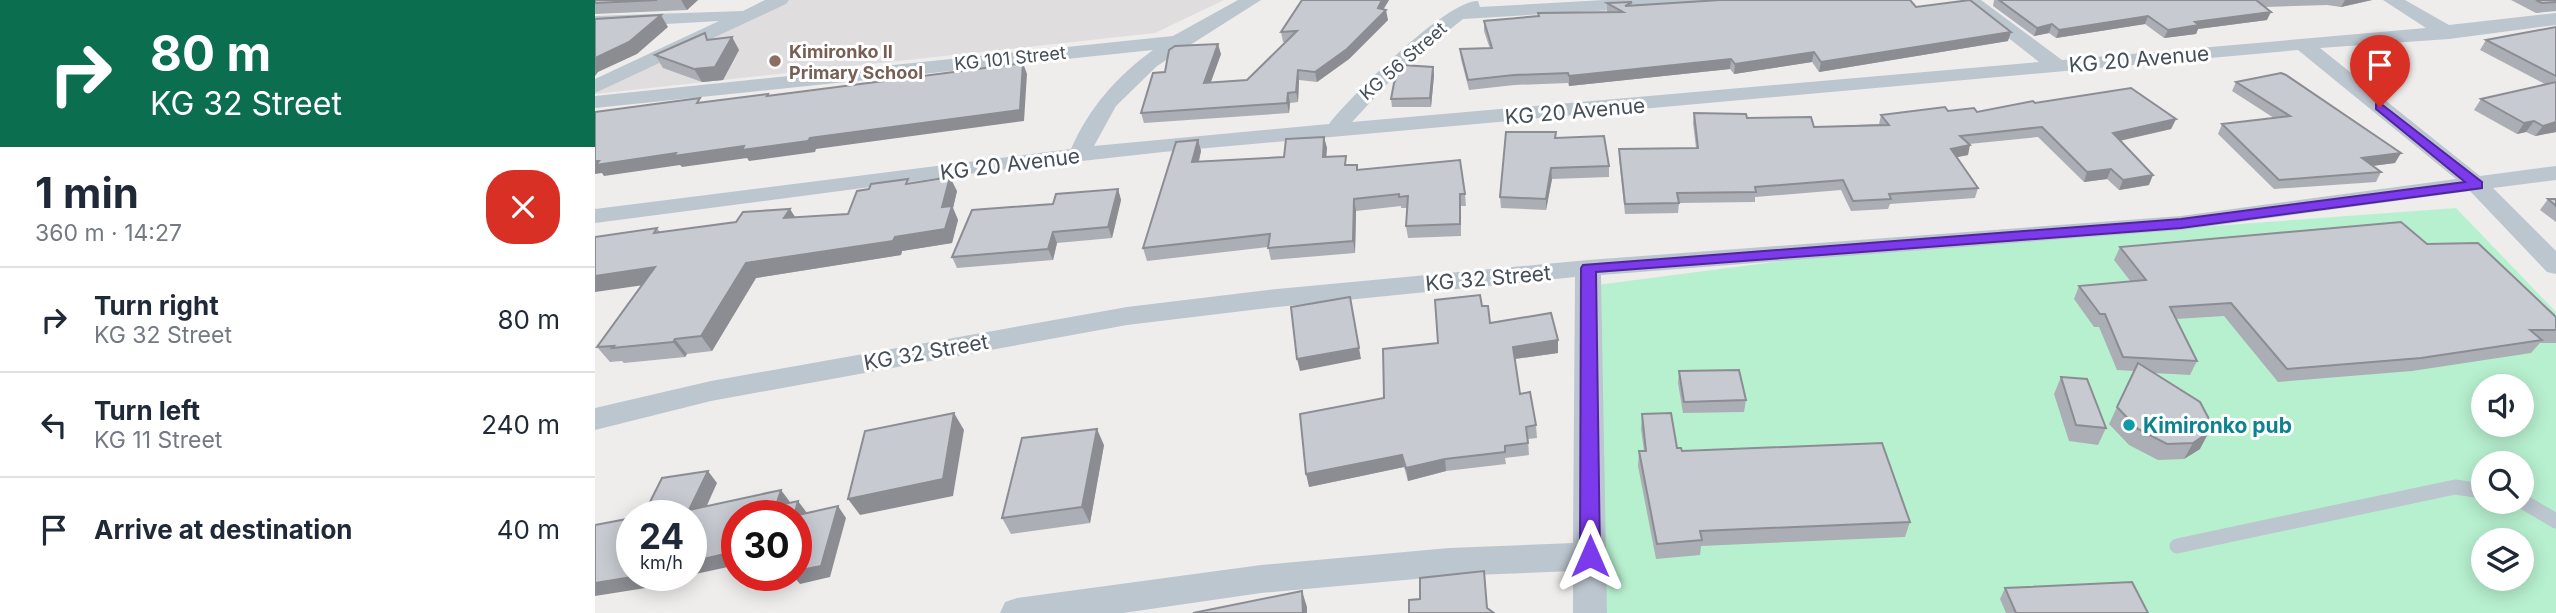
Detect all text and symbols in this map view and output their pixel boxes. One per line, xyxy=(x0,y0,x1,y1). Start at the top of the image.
street label: KG 56 Street xyxy=(1355,18,1451,104)
text: 80 m xyxy=(150,24,271,83)
icon: right xyxy=(35,28,126,119)
pin xyxy=(2350,35,2410,107)
street label: KG 20 Avenue xyxy=(2068,40,2210,78)
place label: Kimironko II Primary School xyxy=(789,41,923,83)
street label: KG 101 Street xyxy=(953,42,1067,74)
icon: arrive xyxy=(2361,46,2399,84)
marker: Kimironko II Primary School xyxy=(767,53,783,69)
text: KG 32 Street xyxy=(150,84,342,123)
street label: KG 20 Avenue xyxy=(1504,92,1646,130)
street label: KG 20 Avenue xyxy=(939,143,1081,185)
text: 1 min xyxy=(35,167,139,218)
button: close xyxy=(486,170,560,244)
text: 360 m · 14:27 xyxy=(35,219,182,247)
street label: KG 32 Street xyxy=(1424,260,1552,296)
text: Turn right xyxy=(94,290,219,321)
icon: right xyxy=(35,301,73,339)
text: 80 m xyxy=(497,304,560,335)
text: KG 32 Street xyxy=(94,321,232,349)
street label: KG 32 Street xyxy=(862,329,990,375)
map controls xyxy=(2471,374,2534,591)
button: sound xyxy=(2471,374,2534,437)
text: Turn left xyxy=(94,395,200,426)
icon: left xyxy=(35,406,73,444)
text: 240 m xyxy=(481,409,560,440)
place label: Kimironko pub xyxy=(2143,413,2292,438)
marker: Kimironko pub xyxy=(2121,417,2137,433)
text: KG 11 Street xyxy=(94,426,222,454)
button: search xyxy=(2471,451,2534,514)
speed limit sign: 30 xyxy=(721,500,812,591)
icon: arrive xyxy=(35,511,73,549)
text: Arrive at destination xyxy=(94,514,353,545)
text: 40 m xyxy=(497,514,560,545)
text: 24 xyxy=(639,515,684,557)
position arrow xyxy=(1553,519,1627,593)
button: layers xyxy=(2471,528,2534,591)
text: km/h xyxy=(640,552,683,573)

